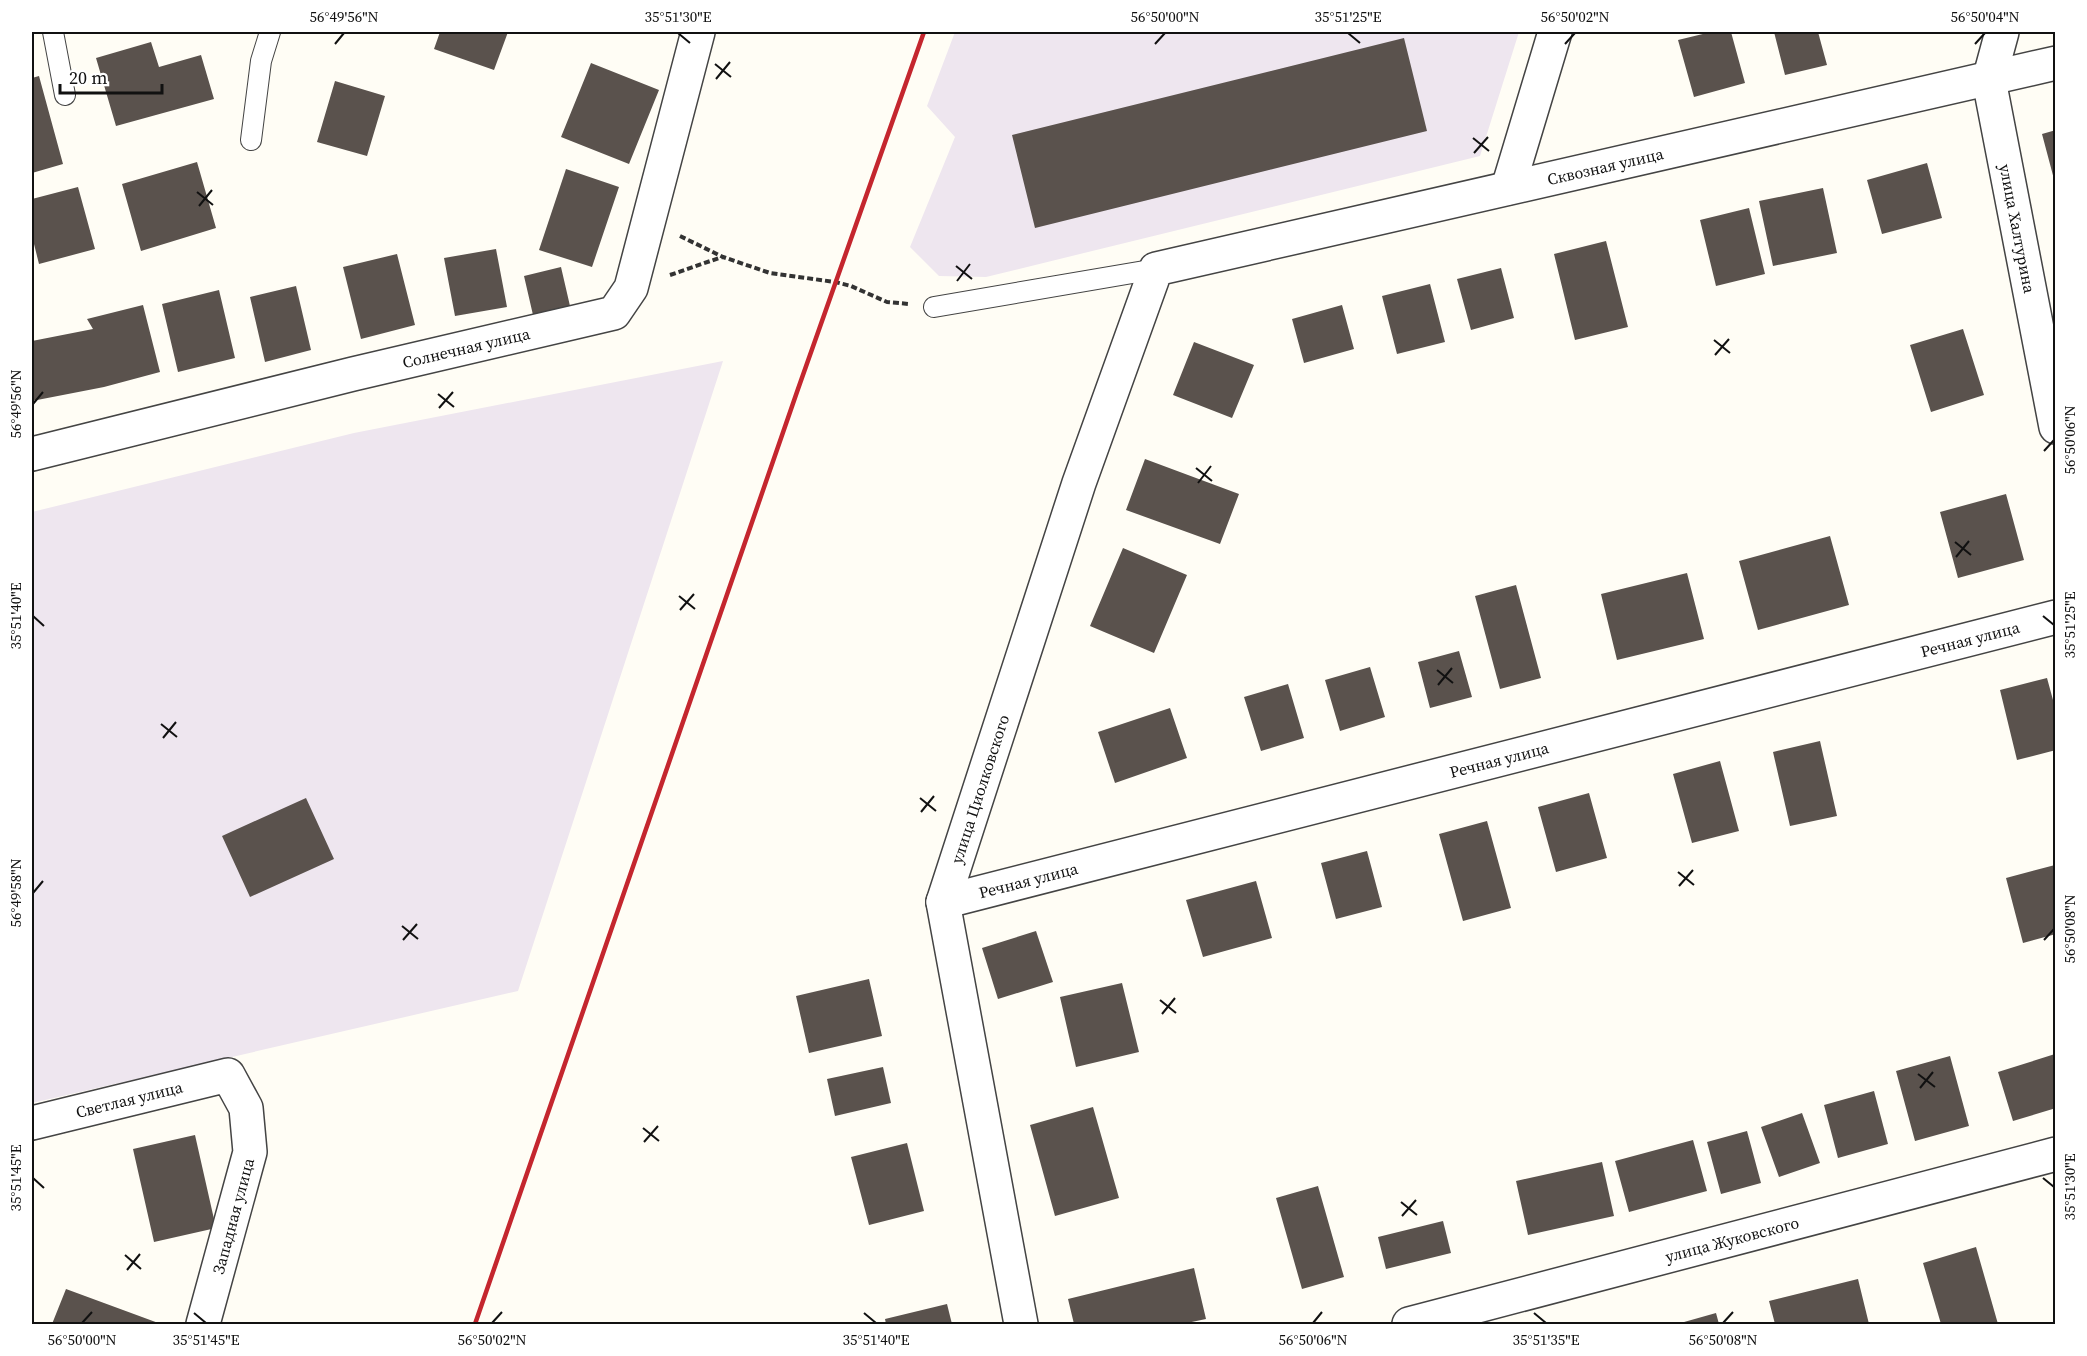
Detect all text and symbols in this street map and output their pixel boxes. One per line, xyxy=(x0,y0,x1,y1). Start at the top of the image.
text: 56°49'56"N xyxy=(309,6,379,27)
text: 35°51'30"E xyxy=(644,6,712,27)
text: 56°50'00"N xyxy=(1130,6,1200,27)
text: 35°51'25"E xyxy=(1314,6,1382,27)
text: 56°50'02"N xyxy=(1540,6,1610,27)
text: 56°50'04"N xyxy=(1950,6,2020,27)
scale bar xyxy=(60,57,162,95)
text: 20 m xyxy=(69,65,107,90)
street label: Сквозная улица xyxy=(1545,142,1666,190)
street label: улица Халтурина xyxy=(1994,162,2041,296)
street label: Солнечная улица xyxy=(400,322,533,373)
text: 56°49'56"N xyxy=(5,369,26,439)
text: 56°50'06"N xyxy=(2059,405,2080,475)
text: 35°51'40"E xyxy=(5,582,26,650)
text: 35°51'25"E xyxy=(2059,591,2080,659)
street label: Речная улица xyxy=(1918,616,2023,662)
street label: улица Циолковского xyxy=(945,711,1014,866)
street label: Речная улица xyxy=(1447,736,1552,783)
street label: Речная улица xyxy=(976,857,1081,903)
text: 56°49'58"N xyxy=(5,858,26,928)
text: 56°50'08"N xyxy=(2059,894,2080,964)
street label: Светлая улица xyxy=(73,1075,186,1123)
text: 35°51'45"E xyxy=(5,1144,26,1212)
text: 35°51'30"E xyxy=(2059,1153,2080,1221)
street label: Западная улица xyxy=(207,1155,259,1277)
street label: улица Жуковского xyxy=(1663,1211,1802,1267)
text: 56°50'00"N xyxy=(47,1329,117,1350)
text: 35°51'45"E xyxy=(172,1329,240,1350)
text: 56°50'02"N xyxy=(457,1329,527,1350)
text: 35°51'40"E xyxy=(842,1329,910,1350)
text: 56°50'06"N xyxy=(1278,1329,1348,1350)
text: 35°51'35"E xyxy=(1512,1329,1580,1350)
text: 56°50'08"N xyxy=(1688,1329,1758,1350)

